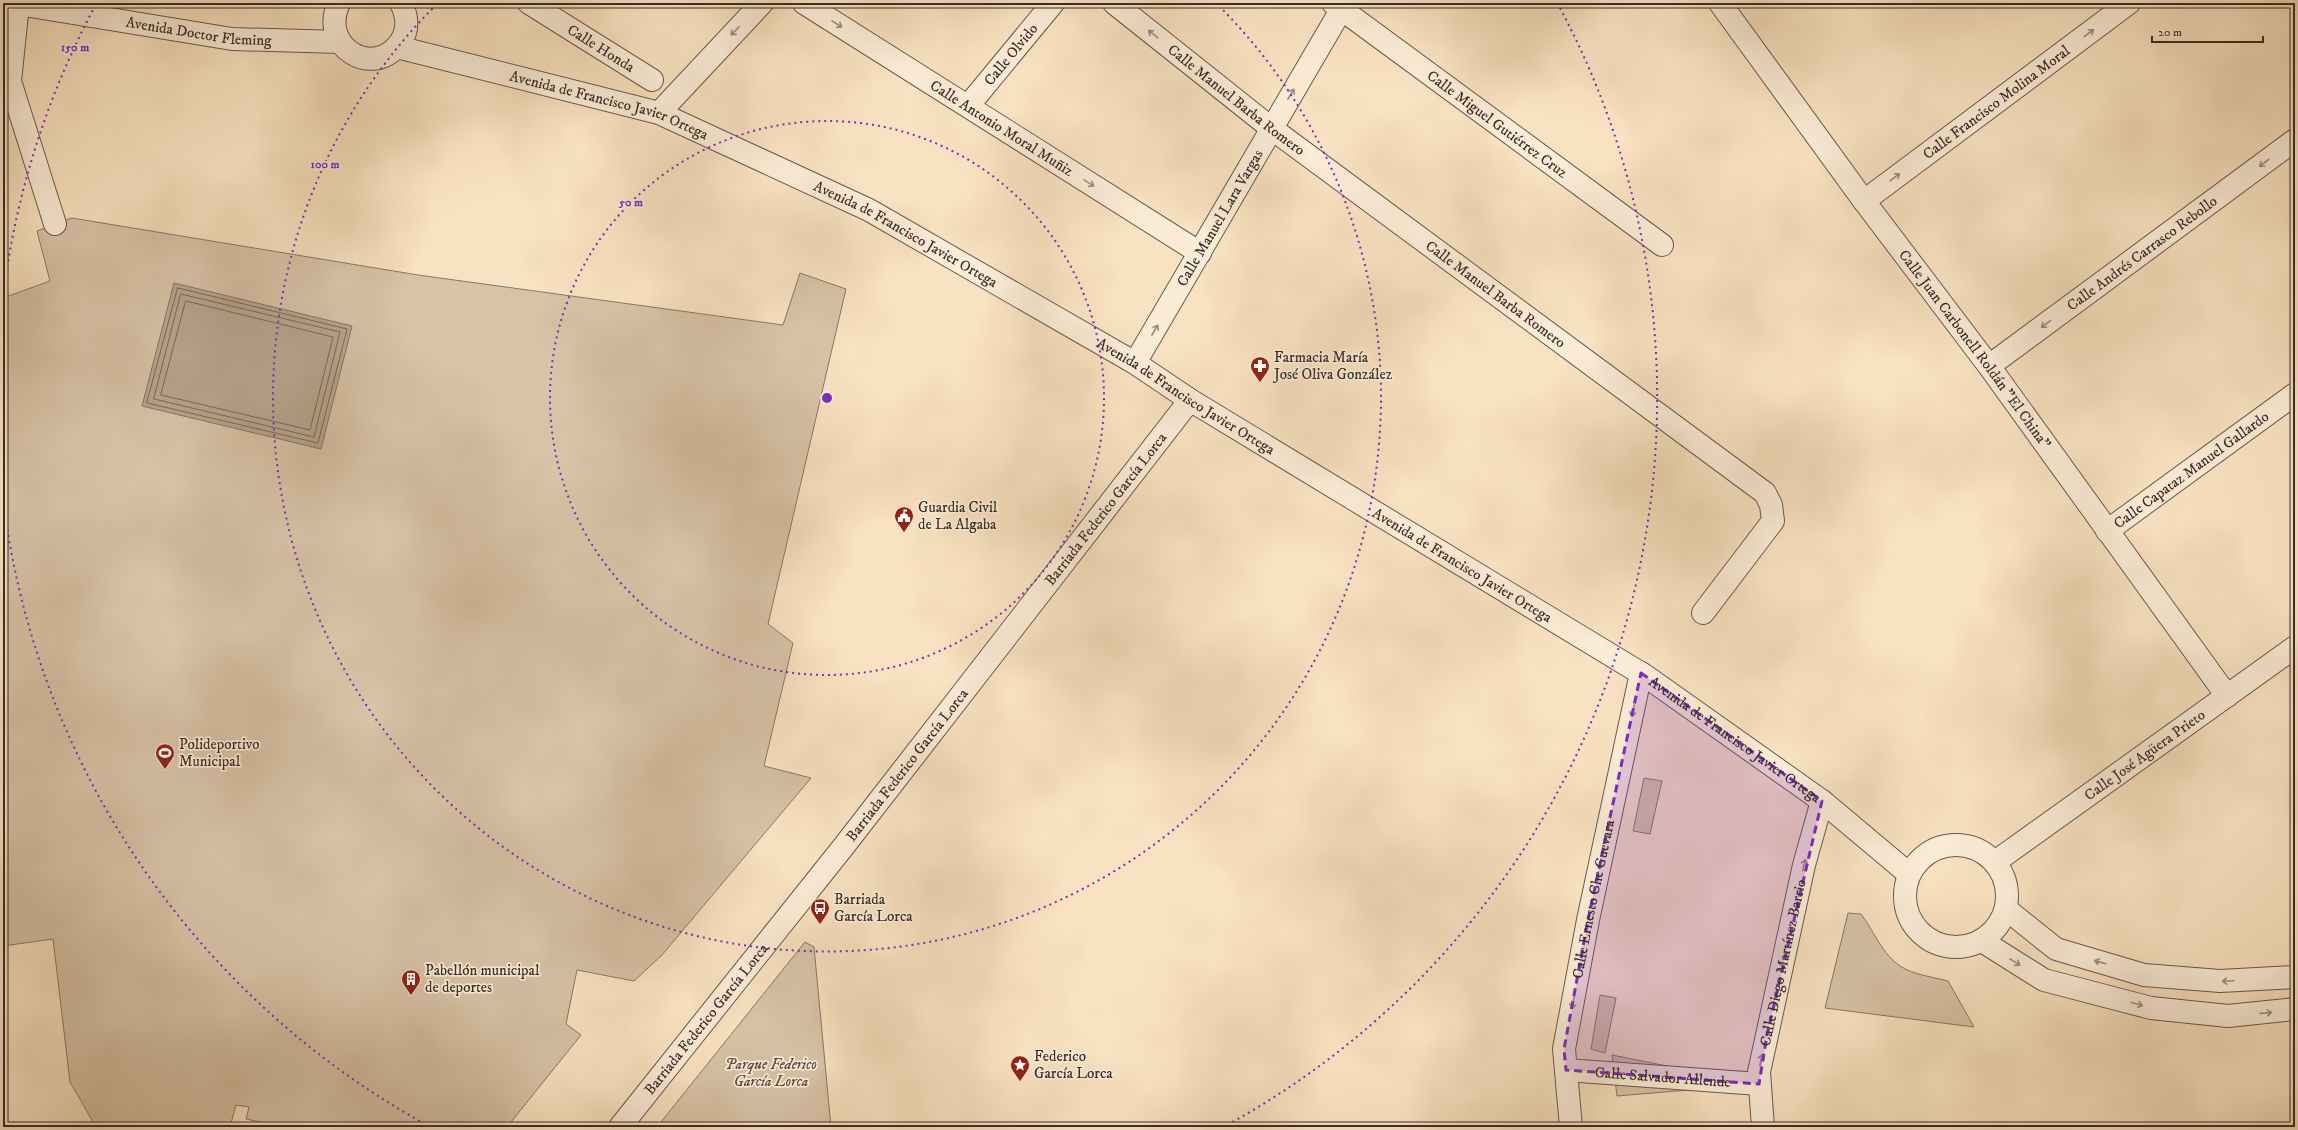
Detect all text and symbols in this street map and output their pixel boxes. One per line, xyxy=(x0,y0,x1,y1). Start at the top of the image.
street label: Avenida Doctor Fleming xyxy=(125,12,272,50)
scale bar xyxy=(2152,18,2263,44)
street label: Calle Olvido xyxy=(979,19,1042,89)
street label: Calle Honda xyxy=(564,20,639,77)
one-way arrow xyxy=(831,20,842,28)
text: 20 m xyxy=(2158,25,2182,40)
one-way arrow xyxy=(730,26,740,36)
one-way arrow xyxy=(1147,29,1158,38)
one-way arrow xyxy=(2083,29,2094,37)
text: 150 m xyxy=(61,40,89,55)
street label: Calle Manuel Barba Romero xyxy=(1164,40,1309,159)
street label: Calle Francisco Molina Moral xyxy=(1919,41,2074,163)
street label: Avenida de Francisco Javier Ortega xyxy=(508,66,712,144)
street label: Calle Miguel Gutiérrez Cruz xyxy=(1423,66,1572,182)
street label: Calle Antonio Moral Muñiz xyxy=(927,76,1077,180)
one-way arrow xyxy=(1287,88,1295,100)
street label: Calle Manuel Lara Vargas xyxy=(1172,146,1267,290)
text: 100 m xyxy=(311,157,339,172)
one-way arrow xyxy=(2258,159,2269,168)
one-way arrow xyxy=(1889,173,1900,182)
street label: Avenida de Francisco Javier Ortega xyxy=(811,176,1002,292)
one-way arrow xyxy=(1083,179,1094,187)
street label: Calle Andrés Carrasco Rebollo xyxy=(2063,191,2221,315)
text: 50 m xyxy=(618,195,643,210)
street label: Calle Manuel Barba Romero xyxy=(1422,236,1569,352)
street label: Calle Juan Carbonell Roldán "El China" xyxy=(1895,246,2055,453)
one-way arrow xyxy=(2041,320,2052,328)
one-way arrow xyxy=(1151,324,1159,336)
street label: Avenida de Francisco Javier Ortega xyxy=(1093,333,1279,459)
place label: Farmacia María José Oliva González xyxy=(1272,348,1393,384)
pharmacy icon: Farmacia María José Oliva González xyxy=(1249,355,1271,383)
centre of rings xyxy=(820,391,834,405)
street label: Calle Capataz Manuel Gallardo xyxy=(2110,407,2272,533)
street label: Barriada Federico García Lorca xyxy=(1040,428,1171,589)
place label: Guardia Civil de La Algaba xyxy=(918,498,998,534)
street label: Avenida de Francisco Javier Ortega xyxy=(1369,503,1556,627)
public building icon: Guardia Civil de La Algaba xyxy=(893,505,915,533)
street label: Avenida de Francisco Javier Ortega xyxy=(1645,672,1825,807)
street label: Barriada Federico García Lorca xyxy=(842,684,973,845)
one-way arrow xyxy=(1628,704,1636,717)
street label: Calle José Agüera Prieto xyxy=(2080,705,2209,805)
place label: Polideportivo Municipal xyxy=(179,735,260,771)
sports icon: Polideportivo Municipal xyxy=(154,742,176,770)
street label: Calle Ernesto Che Guevara xyxy=(1568,817,1619,980)
one-way arrow xyxy=(1801,859,1809,872)
street label: Calle Diego Martínez Barrio xyxy=(1755,878,1810,1048)
place label: Barriada García Lorca xyxy=(834,890,913,926)
bus stop icon: Barriada García Lorca xyxy=(809,897,831,925)
street label: Barriada Federico García Lorca xyxy=(640,939,773,1099)
one-way arrow xyxy=(2009,958,2021,966)
one-way arrow xyxy=(2094,958,2107,965)
place label: Pabellón municipal de deportes xyxy=(425,961,540,997)
building icon: Pabellón municipal de deportes xyxy=(400,968,422,996)
one-way arrow xyxy=(2222,977,2235,985)
one-way arrow xyxy=(1569,996,1577,1009)
one-way arrow xyxy=(2130,1001,2143,1008)
one-way arrow xyxy=(2259,1009,2272,1017)
place label: Federico García Lorca xyxy=(1034,1047,1113,1083)
place icon: Federico García Lorca xyxy=(1009,1054,1031,1082)
one-way arrow xyxy=(1758,1054,1766,1067)
park label: Parque Federico García Lorca xyxy=(725,1055,817,1091)
street label: Calle Salvador Allende xyxy=(1594,1063,1731,1091)

